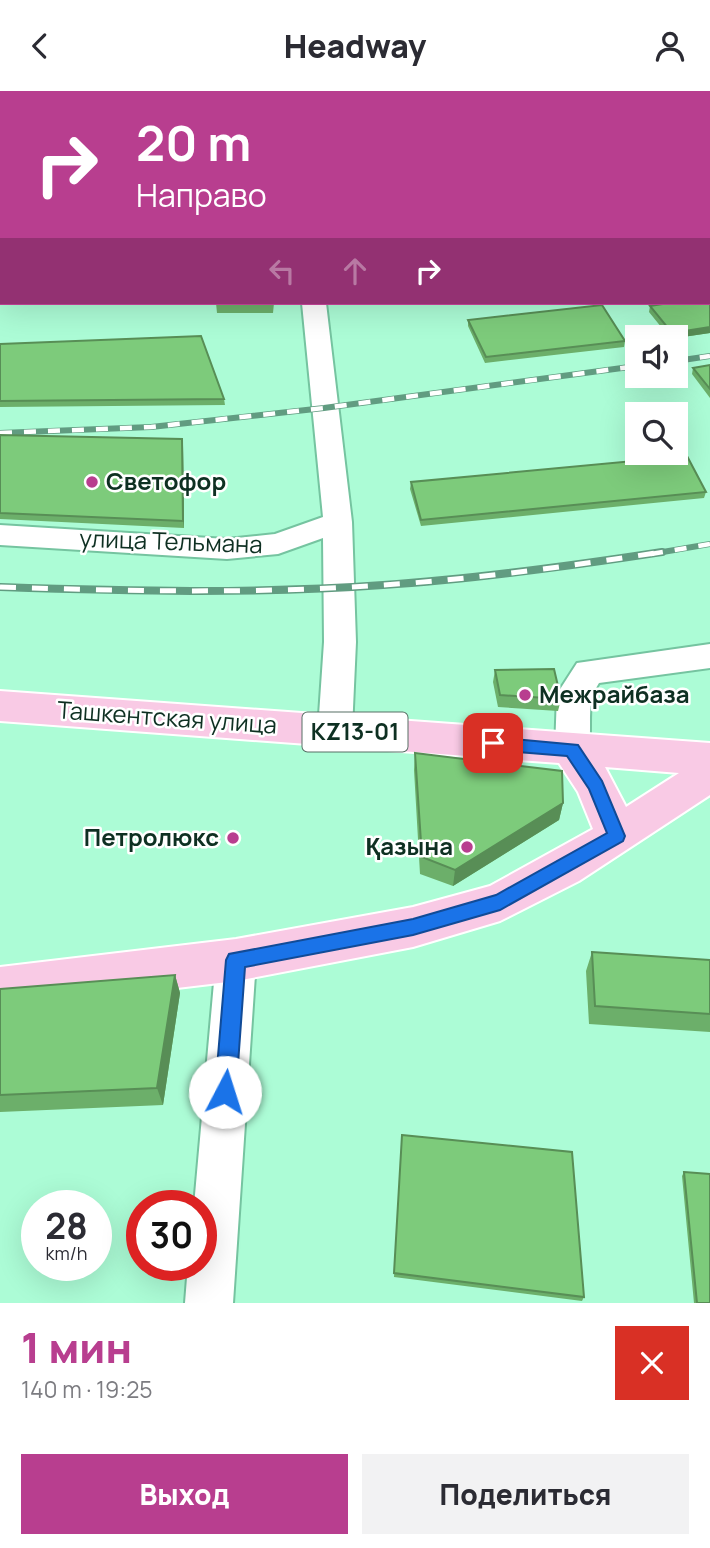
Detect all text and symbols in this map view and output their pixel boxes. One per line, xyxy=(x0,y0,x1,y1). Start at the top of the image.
text: Headway xyxy=(284,24,426,68)
icon: back xyxy=(21,27,59,65)
icon: person xyxy=(651,27,689,65)
text: 20 m xyxy=(136,109,251,176)
icon: right xyxy=(21,119,112,210)
text: Направо xyxy=(136,173,267,217)
icon: left xyxy=(263,252,301,290)
icon: ahead xyxy=(336,252,374,290)
icon: right xyxy=(409,252,447,290)
map controls xyxy=(625,325,688,465)
button: sound xyxy=(625,325,688,388)
button: search xyxy=(625,402,688,465)
place label: Светофор xyxy=(106,464,226,497)
marker: Светофор xyxy=(84,474,100,490)
street label: улица Тельмана xyxy=(79,521,263,560)
place label: Межрайбаза xyxy=(539,677,690,710)
marker: Межрайбаза xyxy=(517,687,533,703)
street label: Ташкентская улица xyxy=(56,692,278,741)
road number: KZ13-01 xyxy=(302,713,408,751)
pin xyxy=(463,713,523,773)
icon: arrive xyxy=(474,724,512,762)
place label: Петролюкс xyxy=(84,820,219,853)
place label: Қазына xyxy=(366,829,453,862)
marker: Петролюкс xyxy=(225,830,241,846)
marker: Қазына xyxy=(459,839,475,855)
position arrow xyxy=(188,1055,262,1129)
speed limit sign: 30 xyxy=(126,1190,217,1281)
text: 28 xyxy=(45,1202,88,1250)
text: km/h xyxy=(46,1241,87,1265)
text: 1 мин xyxy=(21,1318,132,1376)
button: close xyxy=(615,1326,689,1400)
text: 140 m · 19:25 xyxy=(21,1373,153,1405)
button: Выход xyxy=(21,1454,348,1534)
button: Поделиться xyxy=(362,1454,689,1534)

